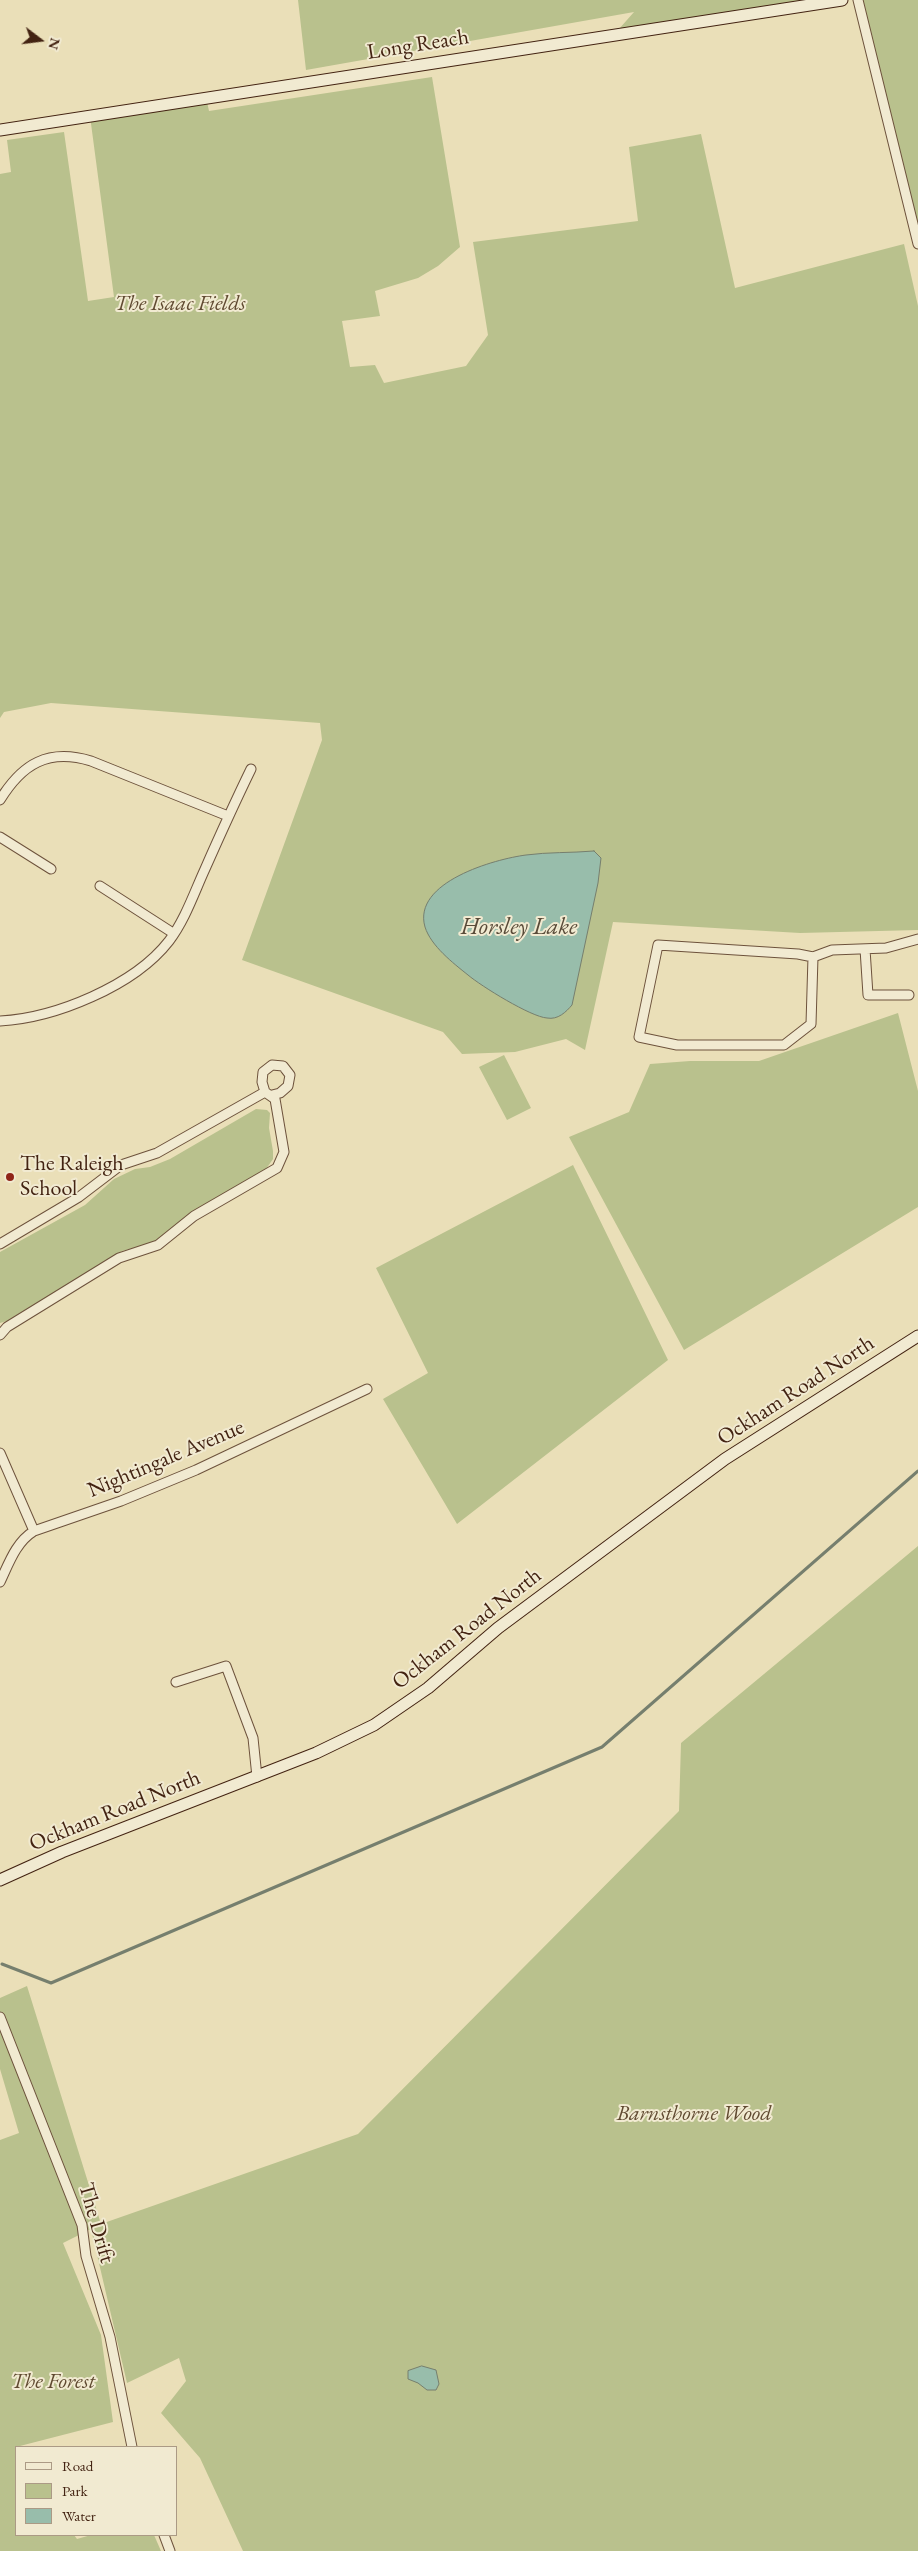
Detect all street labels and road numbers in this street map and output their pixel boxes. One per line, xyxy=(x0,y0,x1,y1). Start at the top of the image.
street label: Long Reach xyxy=(365,24,471,66)
street label: Ockham Road North xyxy=(712,1330,880,1452)
street label: Nightingale Avenue xyxy=(84,1414,248,1504)
street label: Ockham Road North xyxy=(387,1563,547,1695)
street label: Ockham Road North xyxy=(26,1765,204,1857)
street label: The Drift xyxy=(72,2180,120,2266)

